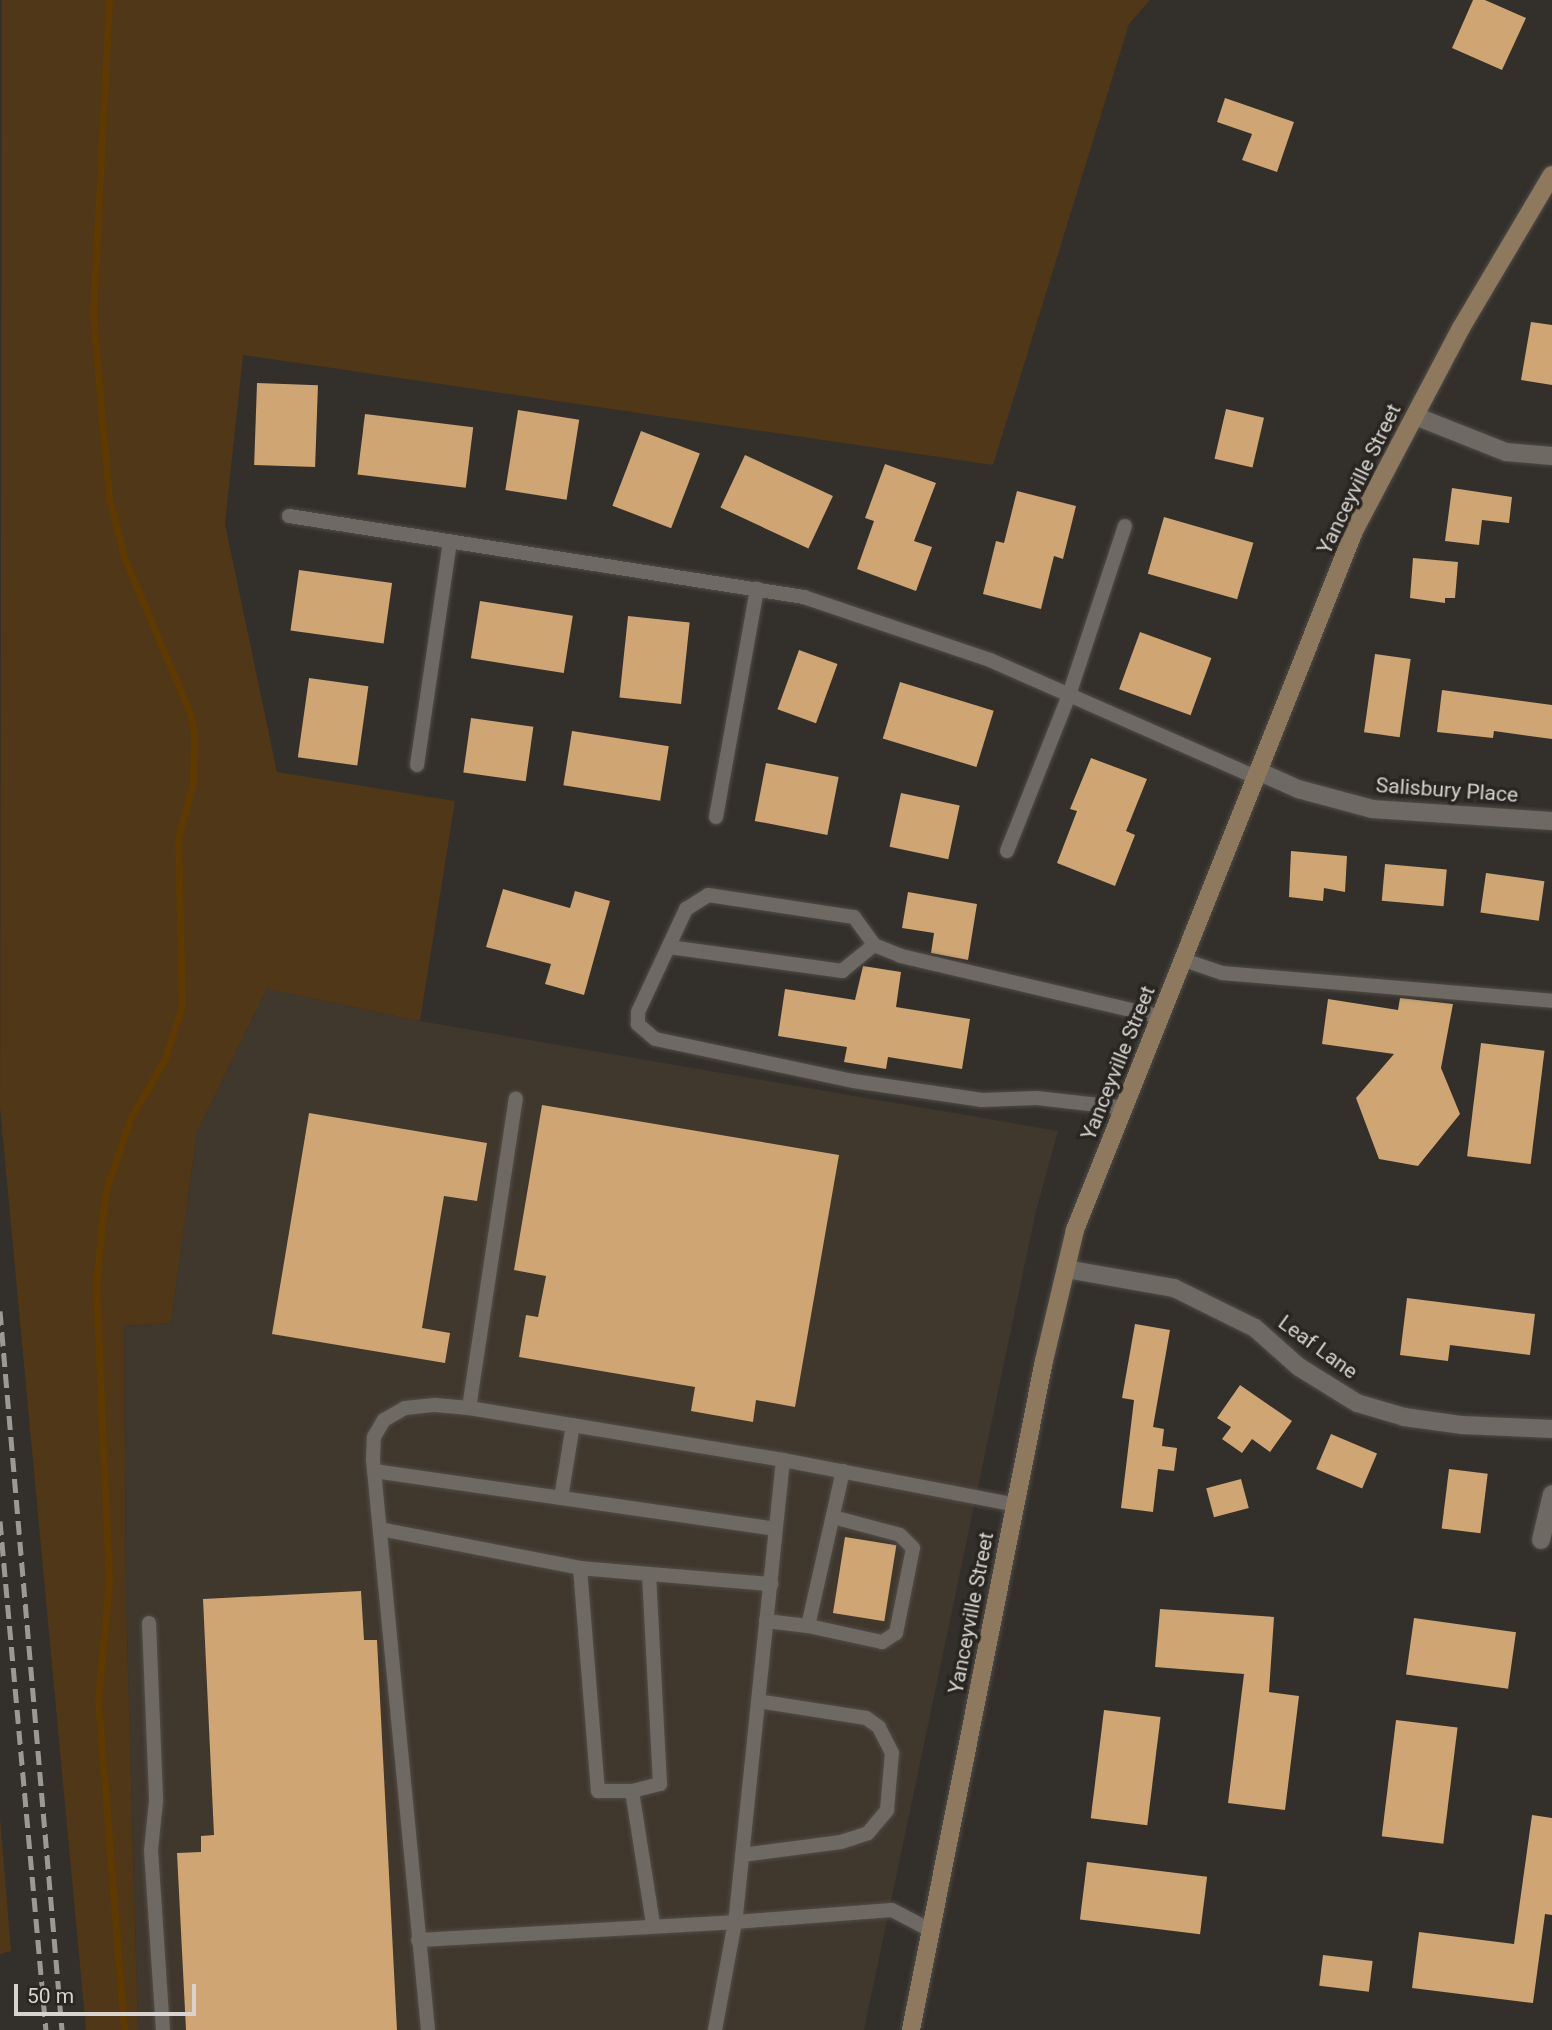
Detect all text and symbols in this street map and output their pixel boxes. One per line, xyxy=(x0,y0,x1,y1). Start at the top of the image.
street label: Yanceyville Street xyxy=(1312,400,1406,558)
street label: Salisbury Place xyxy=(1375,772,1519,808)
street label: Yanceyville Street xyxy=(1076,982,1160,1144)
street label: Leaf Lane xyxy=(1273,1310,1363,1384)
street label: Yanceyville Street xyxy=(943,1530,999,1696)
scale bar xyxy=(18,1970,200,2014)
text: 50 m xyxy=(27,1984,74,2008)

